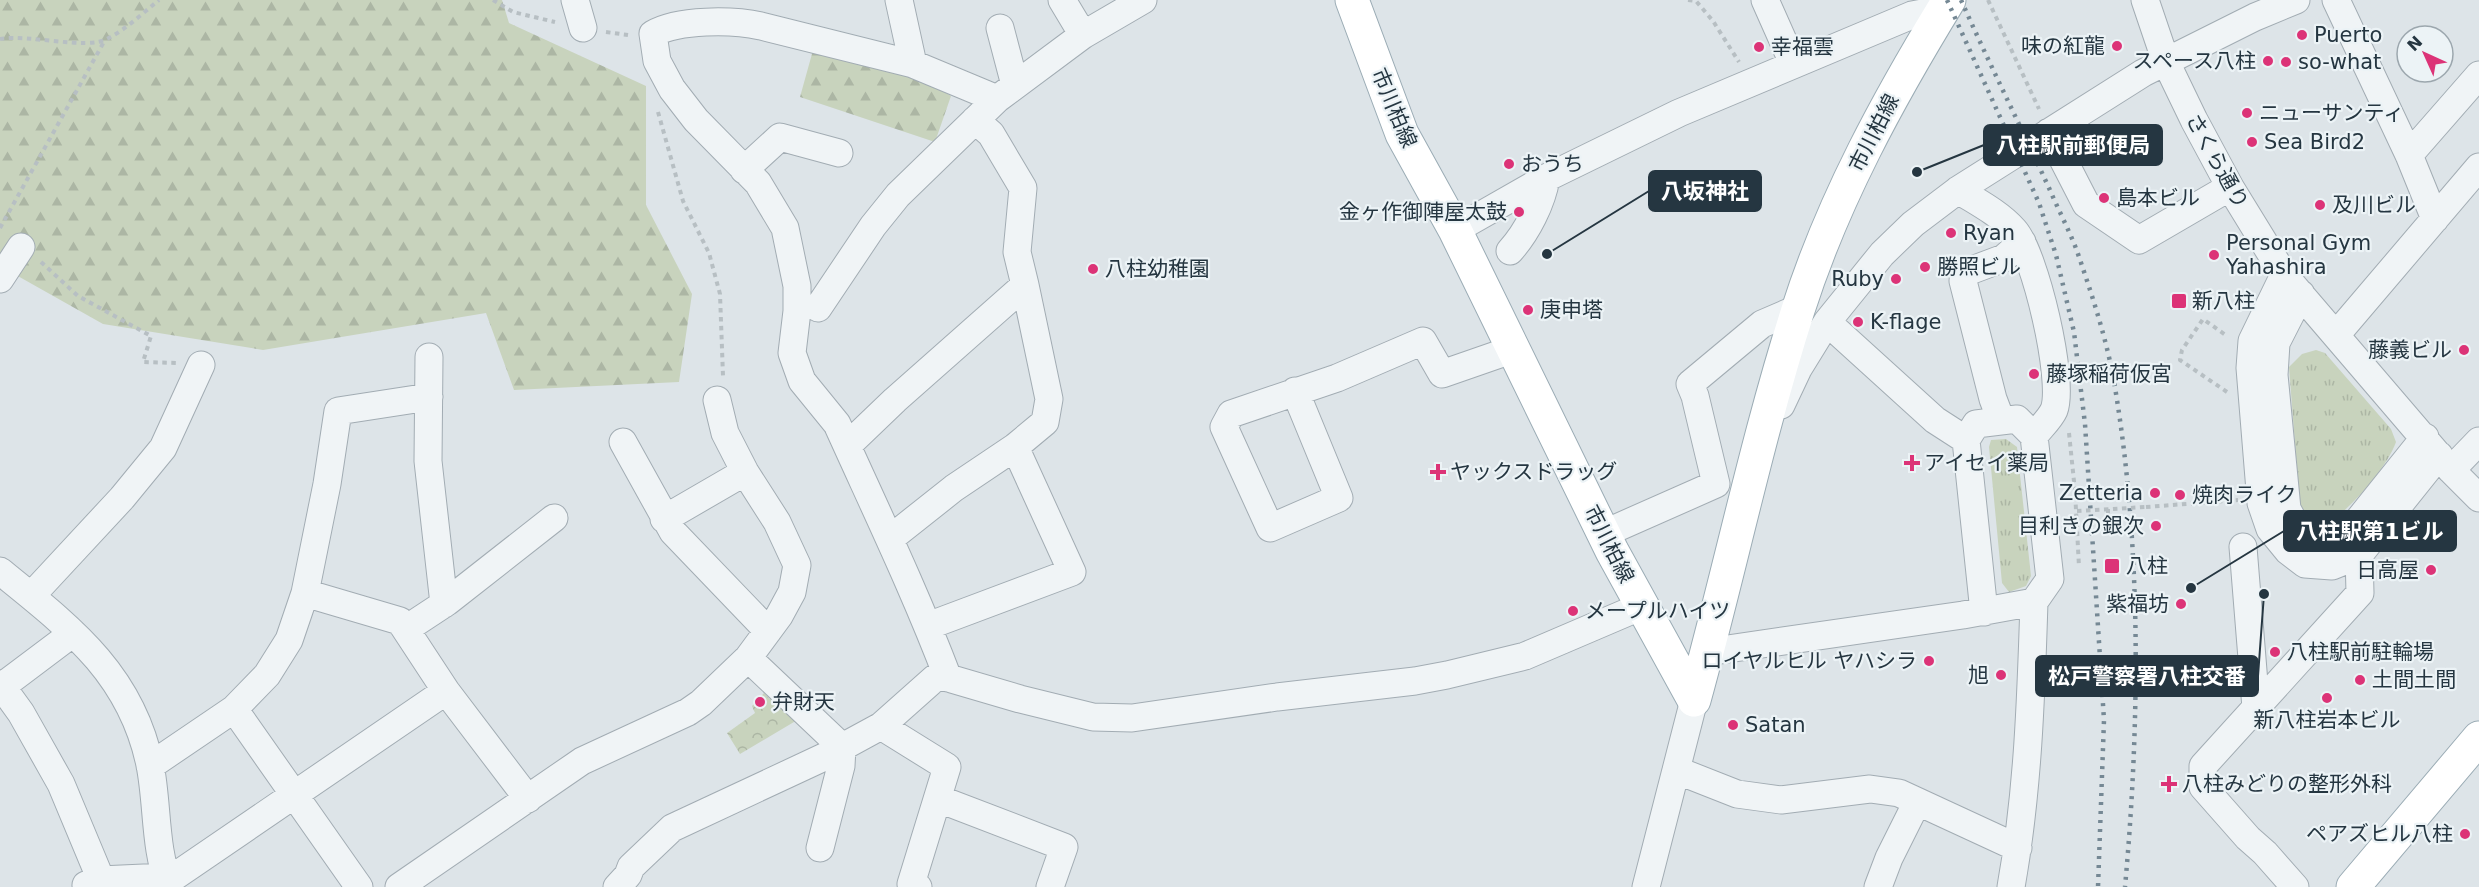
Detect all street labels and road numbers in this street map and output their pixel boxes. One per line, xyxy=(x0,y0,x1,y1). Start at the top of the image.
street label: 市川柏線 xyxy=(1367,65,1421,151)
street label: 市川柏線 xyxy=(1844,90,1904,176)
street label: さくら通り xyxy=(2181,109,2253,213)
street label: 市川柏線 xyxy=(1579,501,1639,587)

